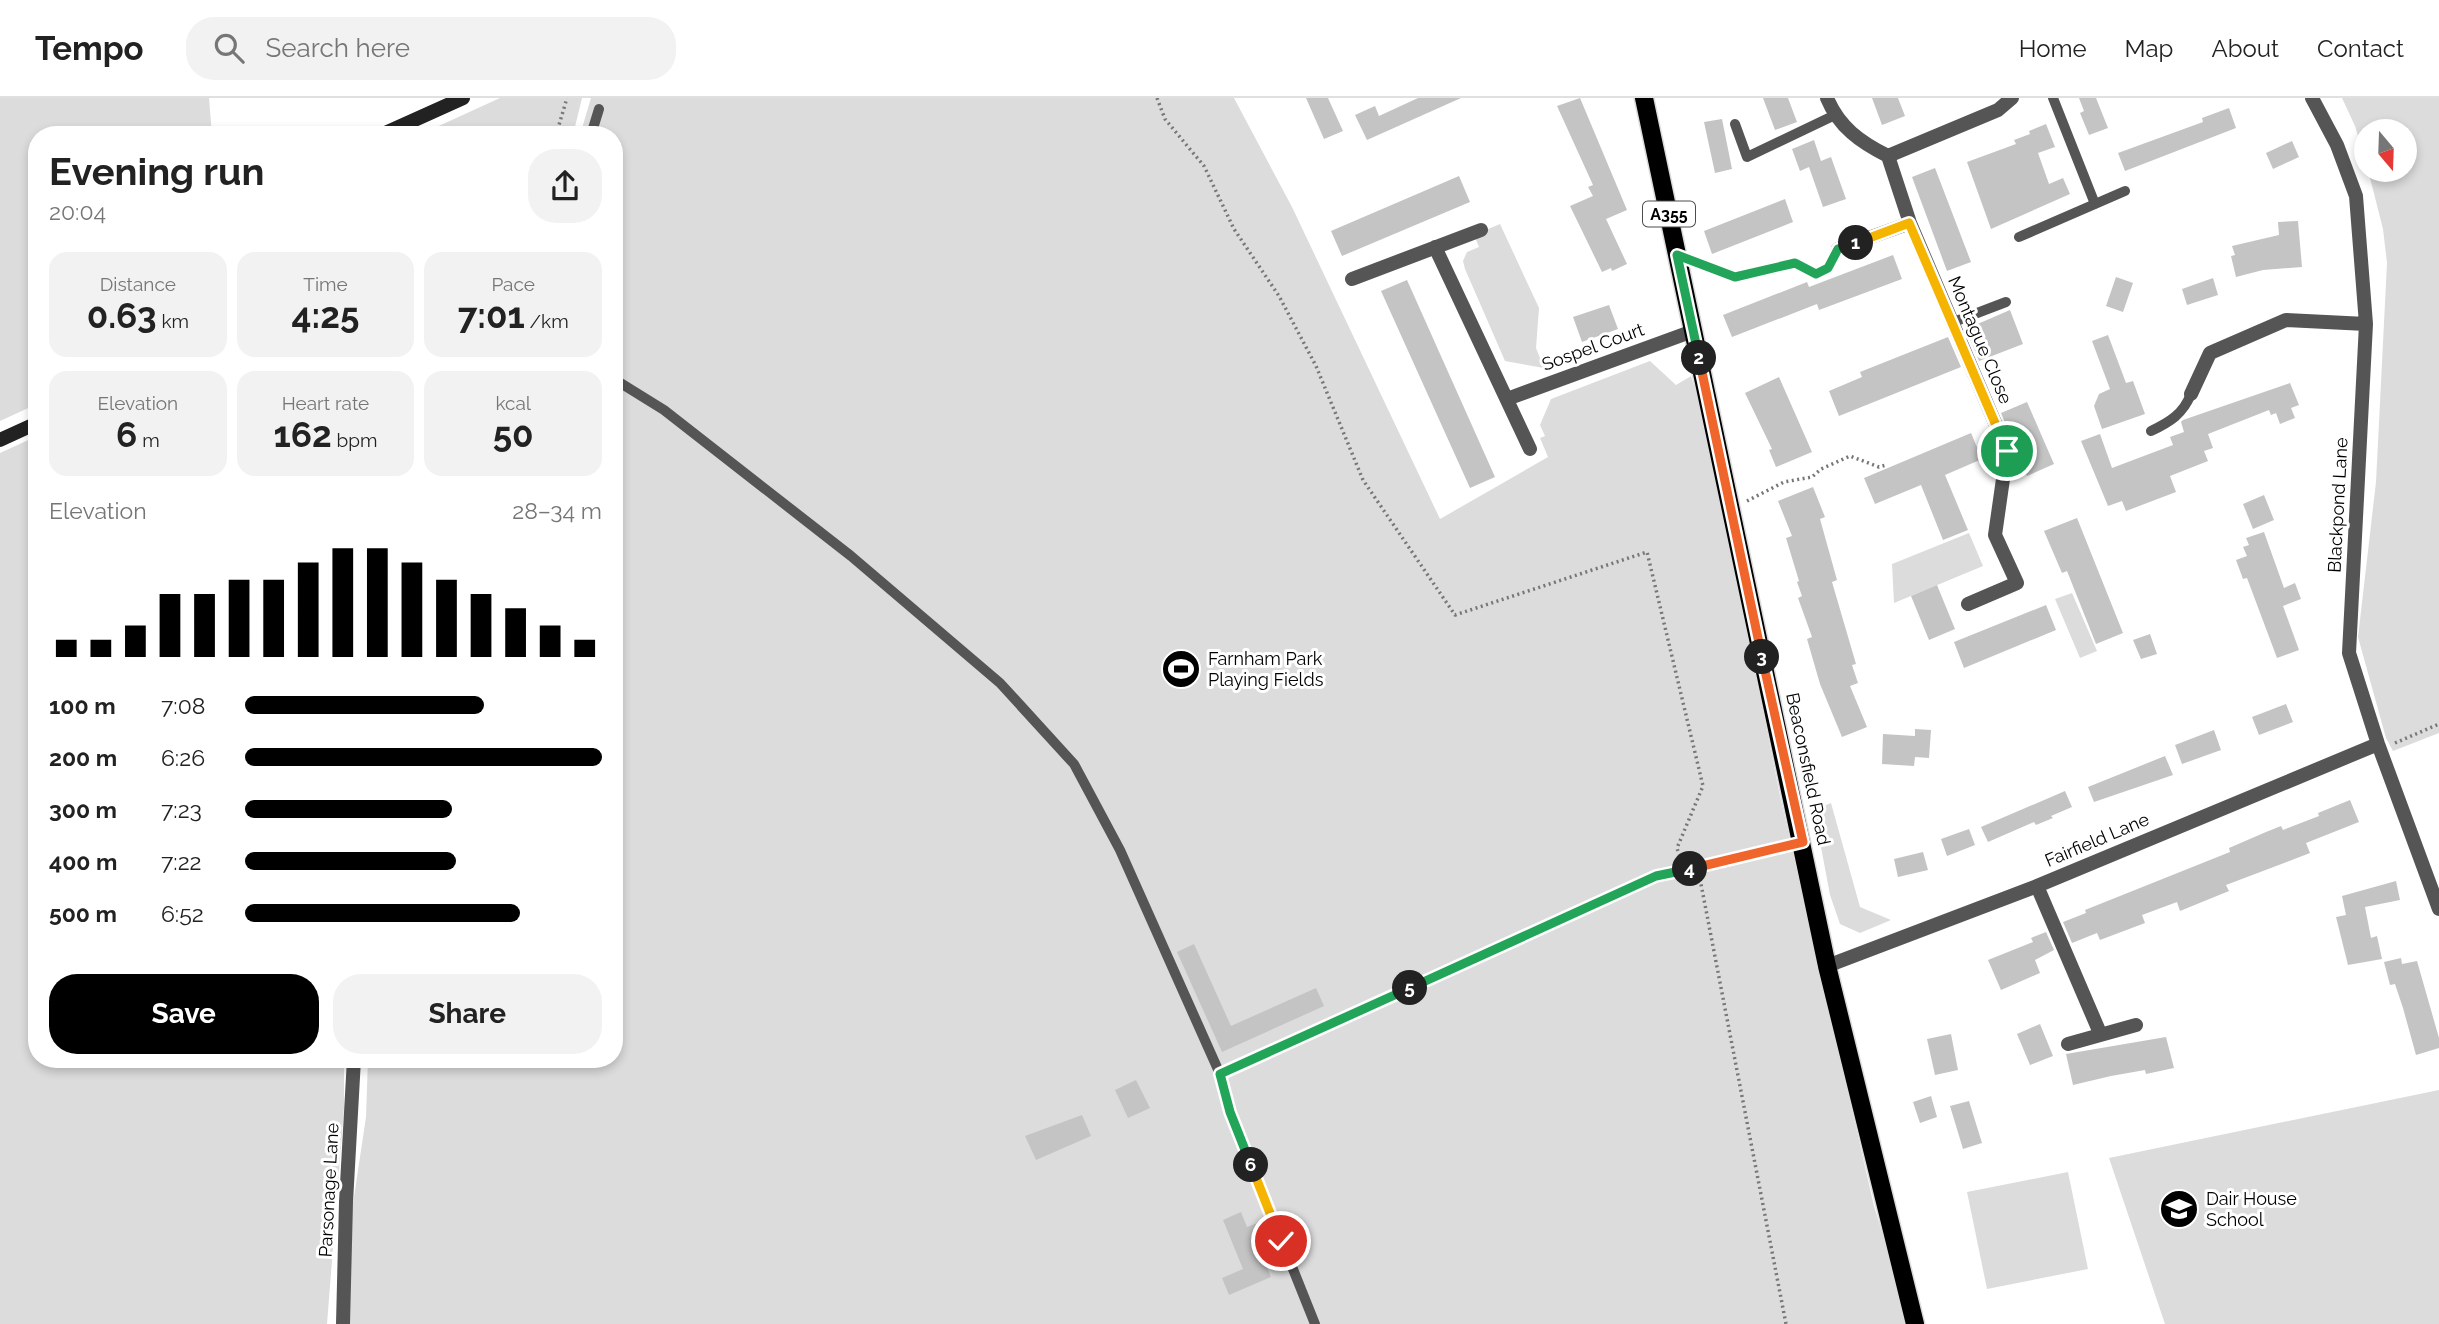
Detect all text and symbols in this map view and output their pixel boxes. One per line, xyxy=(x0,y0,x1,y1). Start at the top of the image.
search box xyxy=(186,17,676,80)
text: Tempo xyxy=(35,29,144,68)
icon: search xyxy=(210,29,248,67)
text: Search here xyxy=(266,33,410,63)
text: Home xyxy=(2019,34,2087,63)
text: Map xyxy=(2125,34,2173,63)
text: About xyxy=(2211,34,2279,63)
text: Contact xyxy=(2317,34,2404,63)
north arrow xyxy=(2354,119,2417,182)
map controls xyxy=(2354,119,2417,182)
text: Evening run xyxy=(49,149,264,194)
button: share xyxy=(528,149,602,223)
text: 20:04 xyxy=(49,198,106,225)
road number: A355 xyxy=(1643,202,1695,226)
pin: 1 xyxy=(1839,226,1874,260)
text: 1 xyxy=(1851,231,1860,253)
text: Distance xyxy=(100,273,176,295)
text: Time xyxy=(303,273,348,295)
text: Pace xyxy=(491,273,535,295)
street label: Montague Close xyxy=(1944,273,2017,407)
text: 0.63 xyxy=(87,295,157,336)
text: 4:25 xyxy=(292,295,359,336)
text: 7:01 xyxy=(458,295,525,336)
text: km xyxy=(157,310,189,332)
text: /km xyxy=(525,310,569,332)
street label: Sospel Court xyxy=(1539,318,1647,375)
pin: 2 xyxy=(1682,341,1716,376)
text: 2 xyxy=(1693,346,1704,368)
text: Elevation xyxy=(97,392,178,414)
text: Heart rate xyxy=(282,392,369,414)
text: kcal xyxy=(495,392,531,414)
text: 6 xyxy=(116,414,137,455)
text: 162 xyxy=(273,414,332,455)
text: 50 xyxy=(493,414,534,455)
pin xyxy=(1977,421,2037,481)
text: m xyxy=(137,429,160,451)
text: bpm xyxy=(332,429,378,451)
icon: arrive xyxy=(1988,432,2026,470)
street label: Blackpond Lane xyxy=(2323,436,2352,573)
text: Elevation xyxy=(49,497,147,524)
text: 28–34 m xyxy=(512,497,602,524)
pin: 3 xyxy=(1744,640,1780,674)
text: 3 xyxy=(1756,645,1767,667)
sports icon: Farnham Park Playing Fields xyxy=(1160,648,1202,690)
place label: Farnham Park Playing Fields xyxy=(1208,648,1324,690)
street label: Beaconsfield Road xyxy=(1782,691,1835,847)
text: 100 m xyxy=(49,692,116,719)
text: 7:08 xyxy=(161,692,205,719)
text: 200 m xyxy=(49,744,117,771)
text: 6:26 xyxy=(161,744,205,771)
text: 300 m xyxy=(49,796,117,823)
text: 7:23 xyxy=(161,796,202,823)
street label: Fairfield Lane xyxy=(2042,808,2152,871)
text: 400 m xyxy=(49,848,117,875)
text: 7:22 xyxy=(161,848,202,875)
pin: 4 xyxy=(1672,852,1708,886)
text: 4 xyxy=(1684,857,1695,879)
text: 500 m xyxy=(49,900,117,927)
text: 6:52 xyxy=(161,900,204,927)
pin: 5 xyxy=(1392,970,1428,1006)
button: Save xyxy=(49,974,319,1054)
button: Share xyxy=(333,974,602,1054)
text: 5 xyxy=(1404,976,1415,998)
street label: Parsonage Lane xyxy=(314,1122,343,1258)
pin: 6 xyxy=(1234,1148,1268,1182)
text: 6 xyxy=(1245,1153,1256,1175)
school or university icon: Dair House School xyxy=(2158,1188,2200,1230)
place label: Dair House School xyxy=(2206,1188,2297,1230)
pin xyxy=(1251,1211,1311,1271)
icon: check xyxy=(1262,1222,1300,1260)

